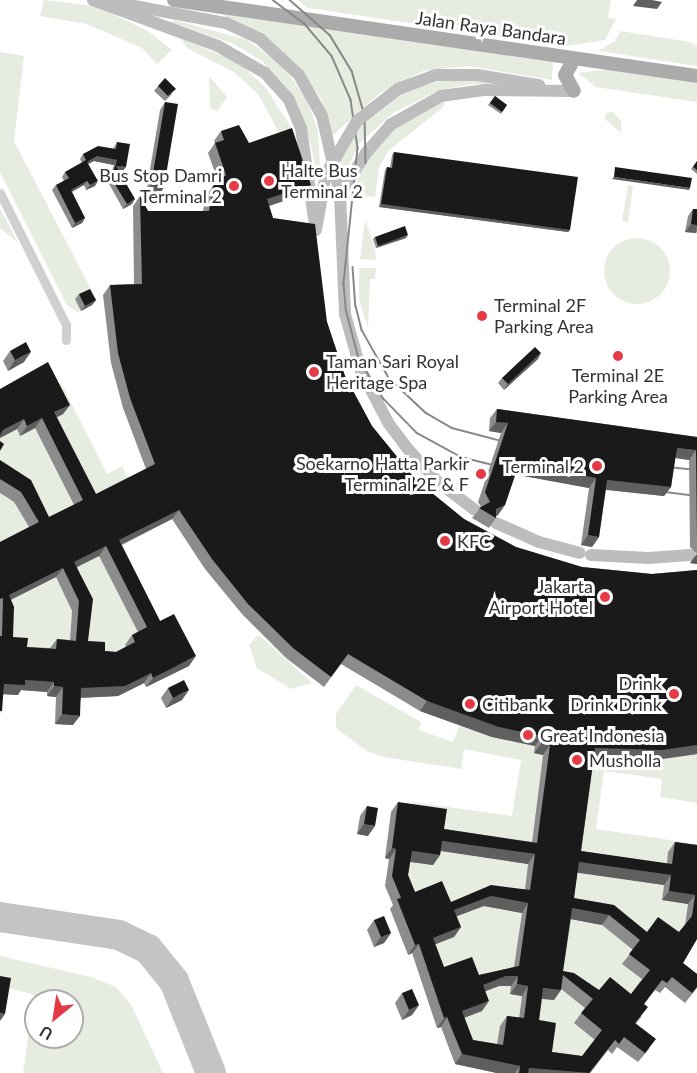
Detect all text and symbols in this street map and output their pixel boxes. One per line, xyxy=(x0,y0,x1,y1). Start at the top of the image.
street label: Jalan Raya Bandara xyxy=(415,7,567,49)
place label: Halte Bus Terminal 2 xyxy=(281,160,363,202)
place label: Bus Stop Damri Terminal 2 xyxy=(99,165,222,207)
marker: Halte Bus Terminal 2 xyxy=(262,174,276,188)
marker: Bus Stop Damri Terminal 2 xyxy=(227,179,241,193)
place label: Terminal 2F Parking Area xyxy=(494,295,594,338)
marker: Terminal 2F Parking Area xyxy=(475,309,489,323)
marker: Terminal 2E Parking Area xyxy=(611,349,625,363)
place label: Taman Sari Royal Heritage Spa xyxy=(326,351,459,394)
marker: Taman Sari Royal Heritage Spa xyxy=(307,365,321,379)
place label: Terminal 2E Parking Area xyxy=(568,365,668,407)
place label: Soekarno Hatta Parkir Terminal 2E & F xyxy=(296,453,469,496)
place label: Terminal 2 xyxy=(502,455,584,477)
marker: Terminal 2 xyxy=(588,457,606,475)
marker: Soekarno Hatta Parkir Terminal 2E & F xyxy=(474,467,488,481)
place label: KFC xyxy=(457,530,491,552)
marker: KFC xyxy=(438,534,452,548)
place label: Jakarta Airport Hotel xyxy=(488,576,593,618)
marker: Jakarta Airport Hotel xyxy=(598,590,612,604)
place label: Drink Drink Drink xyxy=(570,673,662,716)
marker: Drink Drink Drink xyxy=(667,687,681,701)
place label: Citibank xyxy=(482,693,548,715)
marker: Citibank xyxy=(463,697,477,711)
place label: Great Indonesia xyxy=(540,724,664,746)
marker: Great Indonesia xyxy=(521,728,535,742)
place label: Musholla xyxy=(589,749,661,771)
marker: Musholla xyxy=(570,753,584,767)
north arrow xyxy=(24,989,84,1049)
text: U xyxy=(36,1022,56,1044)

